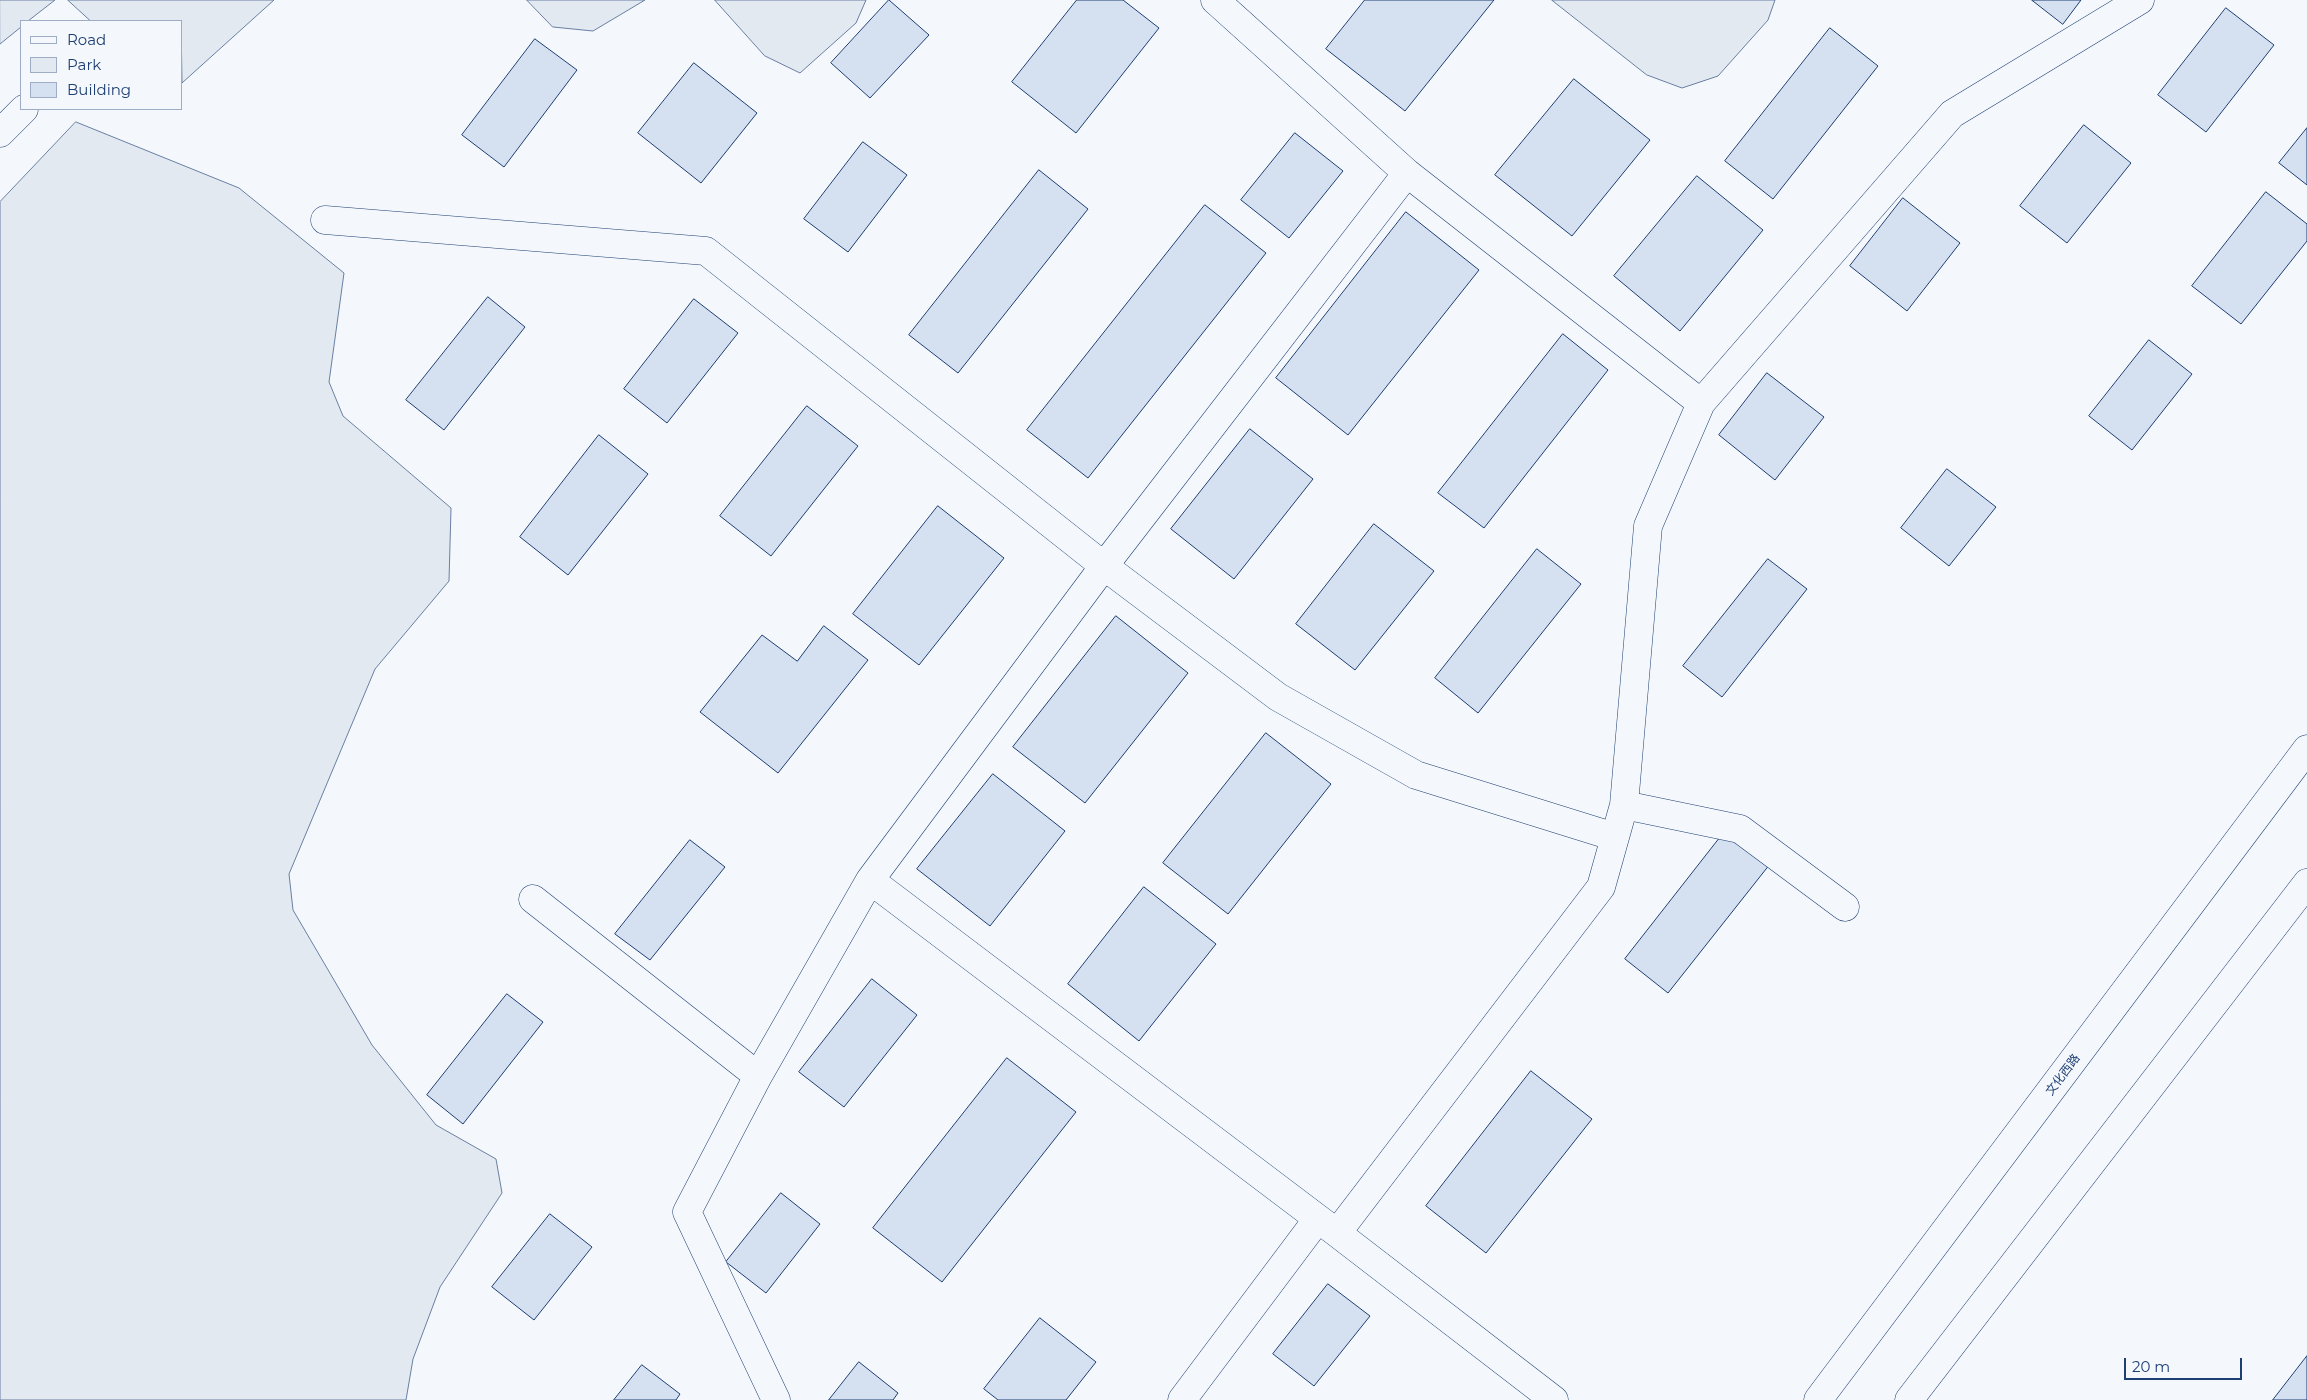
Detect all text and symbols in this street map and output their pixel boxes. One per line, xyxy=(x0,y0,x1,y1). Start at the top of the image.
legend xyxy=(20,20,182,110)
text: Road xyxy=(67,30,106,49)
text: Park xyxy=(67,55,101,74)
text: Building xyxy=(67,80,131,99)
street label: 文化西路 xyxy=(2043,1051,2083,1099)
scale bar xyxy=(2127,1348,2244,1380)
text: 20 m xyxy=(2132,1357,2170,1376)

